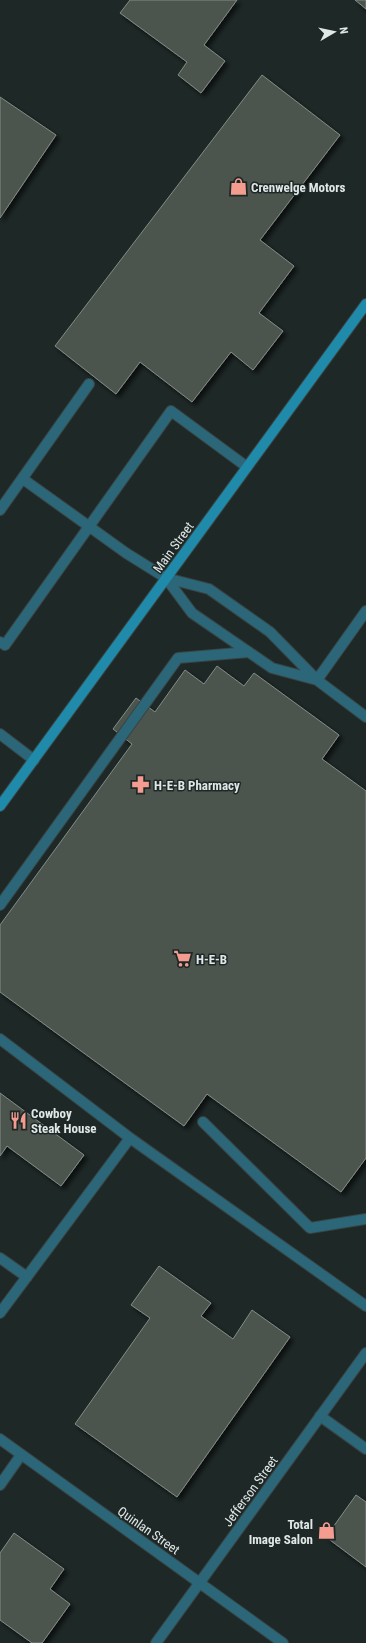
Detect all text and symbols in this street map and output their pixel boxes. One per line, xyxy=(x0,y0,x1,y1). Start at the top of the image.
north arrow xyxy=(314,12,354,52)
text: N xyxy=(336,26,350,35)
shop icon: Crenwelge Motors xyxy=(228,177,248,197)
place label: Crenwelge Motors xyxy=(251,180,346,195)
street label: Main Street xyxy=(150,519,197,575)
pharmacy icon: H-E-B Pharmacy xyxy=(131,775,151,795)
place label: H-E-B Pharmacy xyxy=(154,778,240,793)
supermarket icon: H-E-B xyxy=(173,949,193,969)
place label: H-E-B xyxy=(196,952,227,967)
place label: Cowboy Steak House xyxy=(31,1106,97,1136)
restaurant icon: Cowboy Steak House xyxy=(8,1110,28,1130)
street label: Jefferson Street xyxy=(220,1453,281,1529)
street label: Quinlan Street xyxy=(115,1504,183,1557)
place label: Total Image Salon xyxy=(249,1517,313,1547)
shop icon: Total Image Salon xyxy=(316,1521,336,1541)

